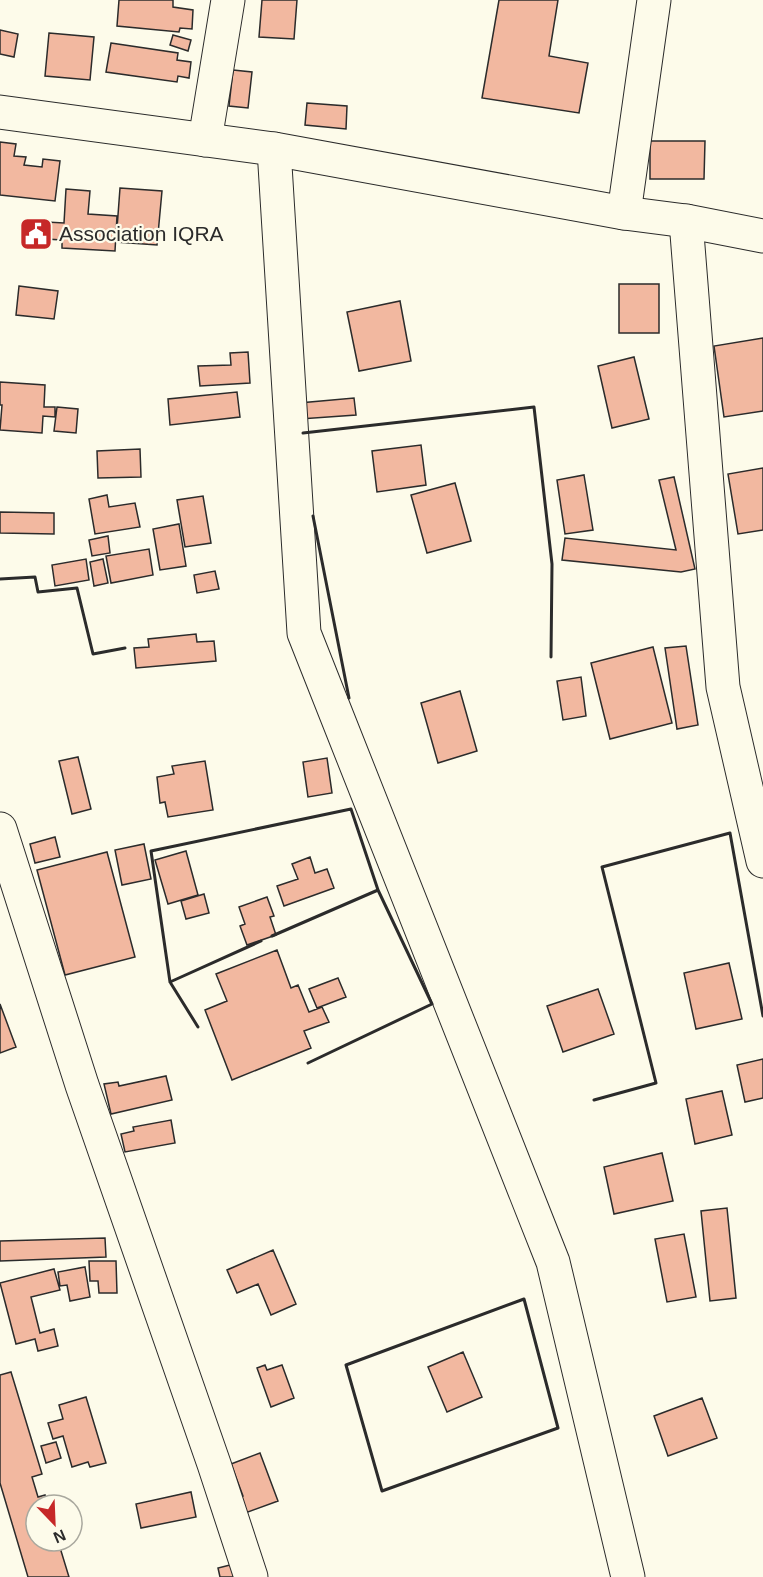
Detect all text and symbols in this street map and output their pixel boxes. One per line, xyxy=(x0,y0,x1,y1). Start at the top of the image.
public building icon: Association IQRA xyxy=(18,216,54,252)
place label: Association IQRA xyxy=(59,222,224,245)
north arrow xyxy=(24,1493,84,1553)
text: N xyxy=(51,1526,68,1546)

